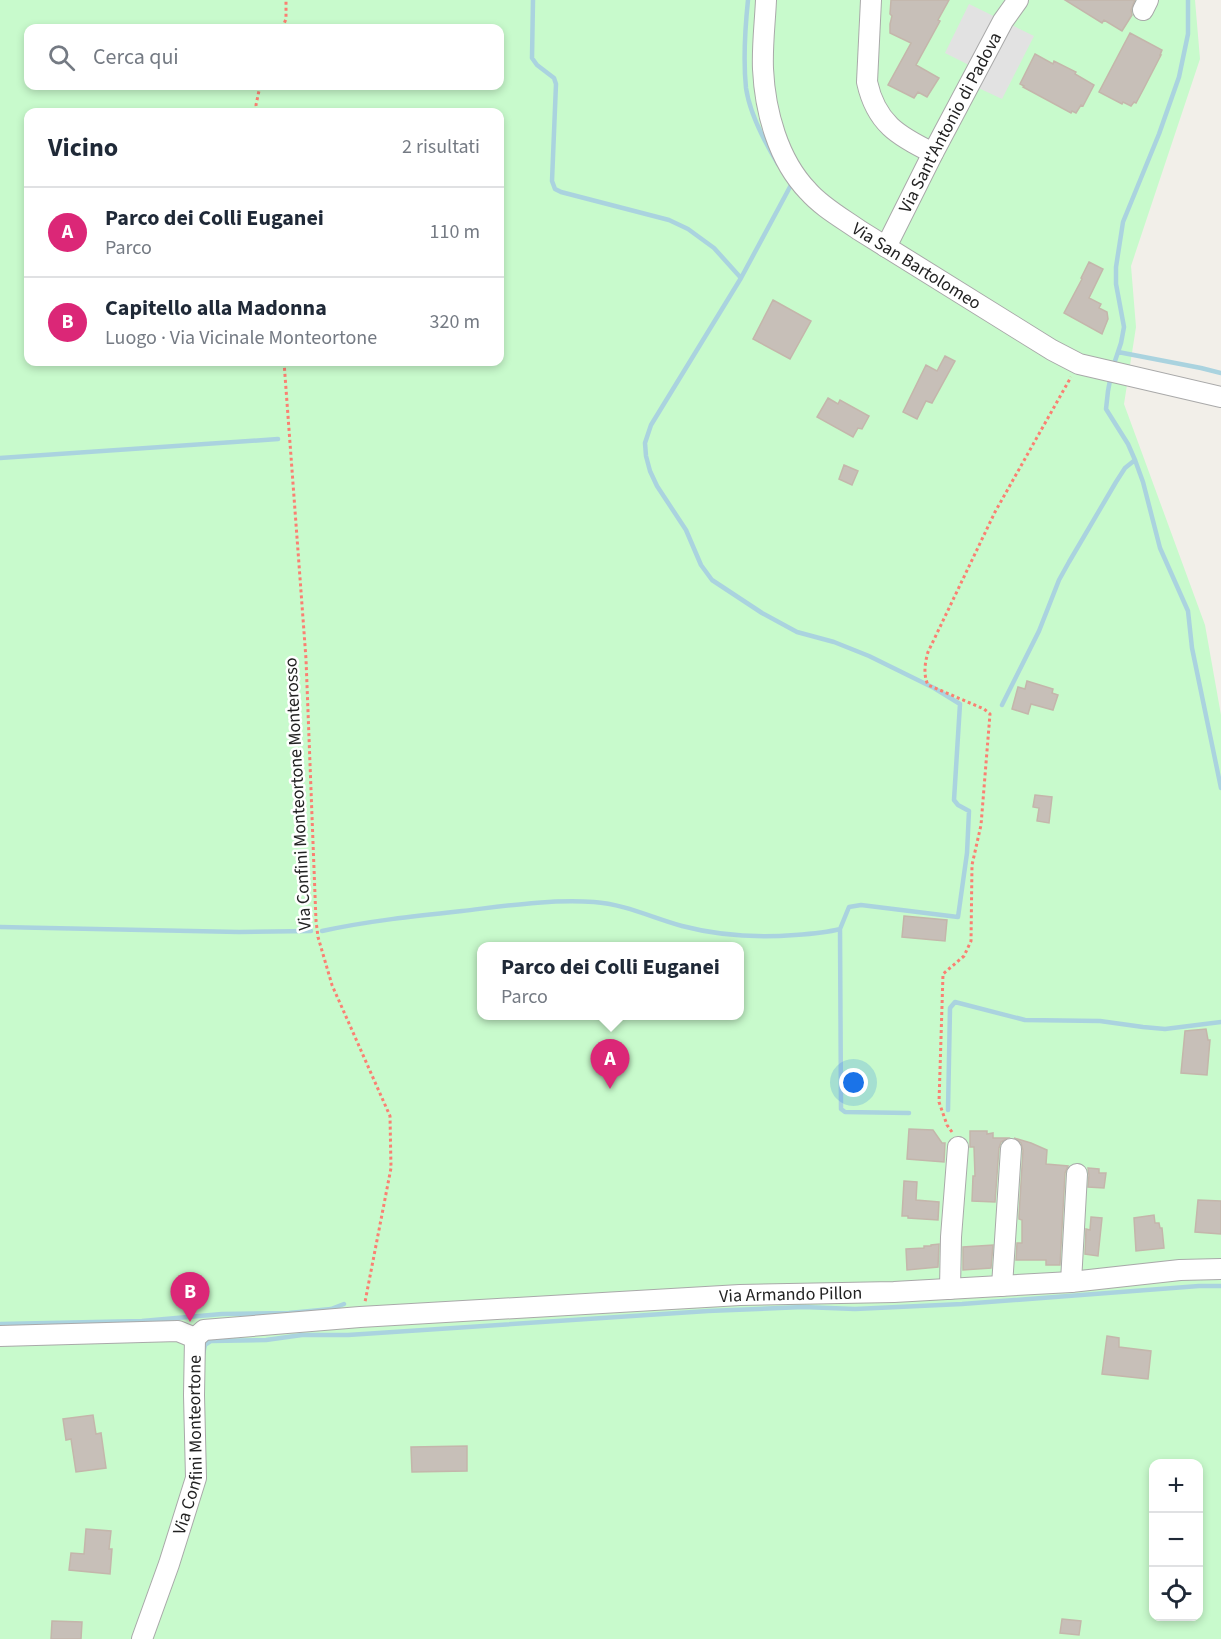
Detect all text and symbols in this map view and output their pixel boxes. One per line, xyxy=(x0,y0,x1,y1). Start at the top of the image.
search box xyxy=(24,24,504,90)
street label: Via Sant'Antonio di Padova xyxy=(893,28,1007,217)
icon: search xyxy=(45,41,78,74)
text: Cerca qui xyxy=(93,41,179,73)
text: Vicino xyxy=(48,129,118,166)
text: 2 risultati xyxy=(402,133,480,161)
text: Parco dei Colli Euganei xyxy=(105,202,324,234)
street label: Via San Bartolomeo xyxy=(847,216,986,316)
text: A xyxy=(62,218,73,246)
text: 110 m xyxy=(430,218,480,246)
text: Parco xyxy=(105,234,152,262)
text: Capitello alla Madonna xyxy=(105,292,327,324)
text: B xyxy=(61,308,74,336)
text: 320 m xyxy=(430,308,480,336)
text: Luogo · Via Vicinale Monteortone xyxy=(105,324,377,352)
street label: Via Confini Monteortone Monterosso xyxy=(278,657,318,931)
popup xyxy=(477,942,744,1020)
text: Parco dei Colli Euganei xyxy=(501,951,720,983)
text: Parco xyxy=(501,983,548,1011)
pin: A xyxy=(590,1040,630,1089)
your location xyxy=(839,1068,868,1097)
pin: B xyxy=(170,1272,210,1322)
street label: Via Armando Pillon xyxy=(719,1280,863,1309)
street label: Via Confini Monteortone xyxy=(166,1355,209,1538)
map controls xyxy=(1149,1459,1203,1621)
button: + xyxy=(1149,1459,1203,1513)
button: − xyxy=(1149,1513,1203,1567)
button: locate xyxy=(1149,1567,1203,1621)

